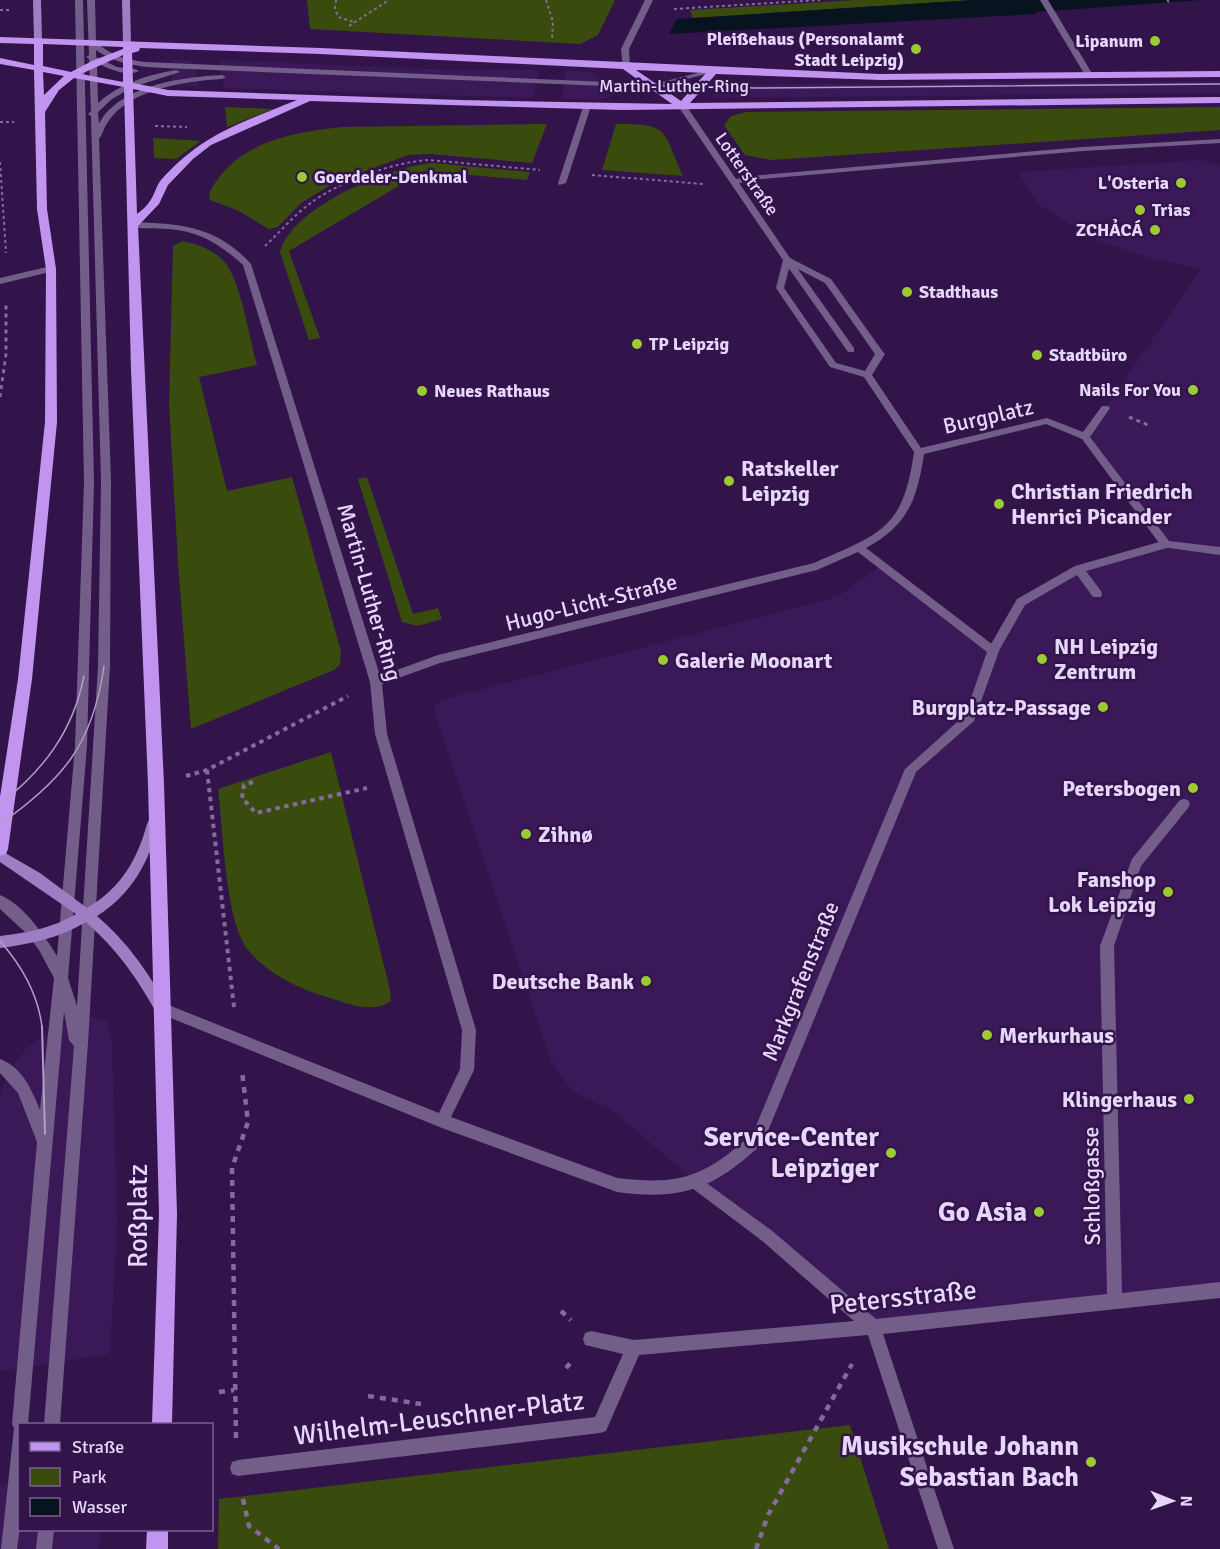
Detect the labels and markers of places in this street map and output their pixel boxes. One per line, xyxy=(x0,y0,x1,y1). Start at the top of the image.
place label: Pleißehaus (Personalamt Stadt Leipzig) xyxy=(706,28,904,71)
place label: Lipanum xyxy=(1075,30,1143,52)
marker: Lipanum xyxy=(1148,34,1162,48)
marker: Pleißehaus (Personalamt Stadt Leipzig) xyxy=(909,42,923,56)
place label: Goerdeler-Denkmal xyxy=(314,166,468,188)
marker: Goerdeler-Denkmal xyxy=(295,170,309,184)
place label: L'Osteria xyxy=(1098,172,1169,194)
marker: L'Osteria xyxy=(1174,176,1188,190)
place label: Trias xyxy=(1152,199,1190,221)
marker: Trias xyxy=(1133,203,1147,217)
place label: ZCHẢCÁ xyxy=(1076,218,1144,241)
marker: ZCHẢCÁ xyxy=(1148,223,1162,237)
place label: Stadthaus xyxy=(919,281,998,303)
marker: Stadthaus xyxy=(900,285,914,299)
place label: TP Leipzig xyxy=(649,333,729,355)
marker: TP Leipzig xyxy=(630,337,644,351)
place label: Stadtbüro xyxy=(1049,344,1127,366)
marker: Stadtbüro xyxy=(1030,348,1044,362)
place label: Nails For You xyxy=(1079,379,1181,401)
place label: Neues Rathaus xyxy=(434,380,550,402)
marker: Nails For You xyxy=(1186,383,1200,397)
marker: Neues Rathaus xyxy=(415,384,429,398)
place label: Ratskeller Leipzig xyxy=(741,455,839,507)
marker: Ratskeller Leipzig xyxy=(722,474,736,488)
place label: Christian Friedrich Henrici Picander xyxy=(1011,478,1193,530)
marker: Christian Friedrich Henrici Picander xyxy=(992,497,1006,511)
place label: NH Leipzig Zentrum xyxy=(1054,633,1158,685)
place label: Galerie Moonart xyxy=(675,647,832,674)
marker: NH Leipzig Zentrum xyxy=(1035,652,1049,666)
marker: Galerie Moonart xyxy=(656,653,670,667)
place label: Burgplatz-Passage xyxy=(912,694,1091,721)
marker: Burgplatz-Passage xyxy=(1096,700,1110,714)
place label: Petersbogen xyxy=(1062,775,1181,802)
marker: Petersbogen xyxy=(1186,781,1200,795)
place label: Zihnø xyxy=(538,821,593,848)
marker: Zihnø xyxy=(519,827,533,841)
place label: Fanshop Lok Leipzig xyxy=(1048,866,1156,918)
marker: Fanshop Lok Leipzig xyxy=(1161,885,1175,899)
place label: Deutsche Bank xyxy=(492,968,634,995)
marker: Deutsche Bank xyxy=(639,974,653,988)
place label: Merkurhaus xyxy=(999,1022,1114,1049)
marker: Merkurhaus xyxy=(980,1028,994,1042)
place label: Klingerhaus xyxy=(1062,1086,1177,1113)
marker: Klingerhaus xyxy=(1182,1092,1196,1106)
place label: Service-Center Leipziger xyxy=(704,1121,879,1185)
marker: Service-Center Leipziger xyxy=(884,1146,898,1160)
place label: Go Asia xyxy=(938,1196,1027,1229)
marker: Go Asia xyxy=(1032,1205,1046,1219)
place label: Musikschule Johann Sebastian Bach xyxy=(841,1430,1079,1494)
marker: Musikschule Johann Sebastian Bach xyxy=(1084,1455,1098,1469)

